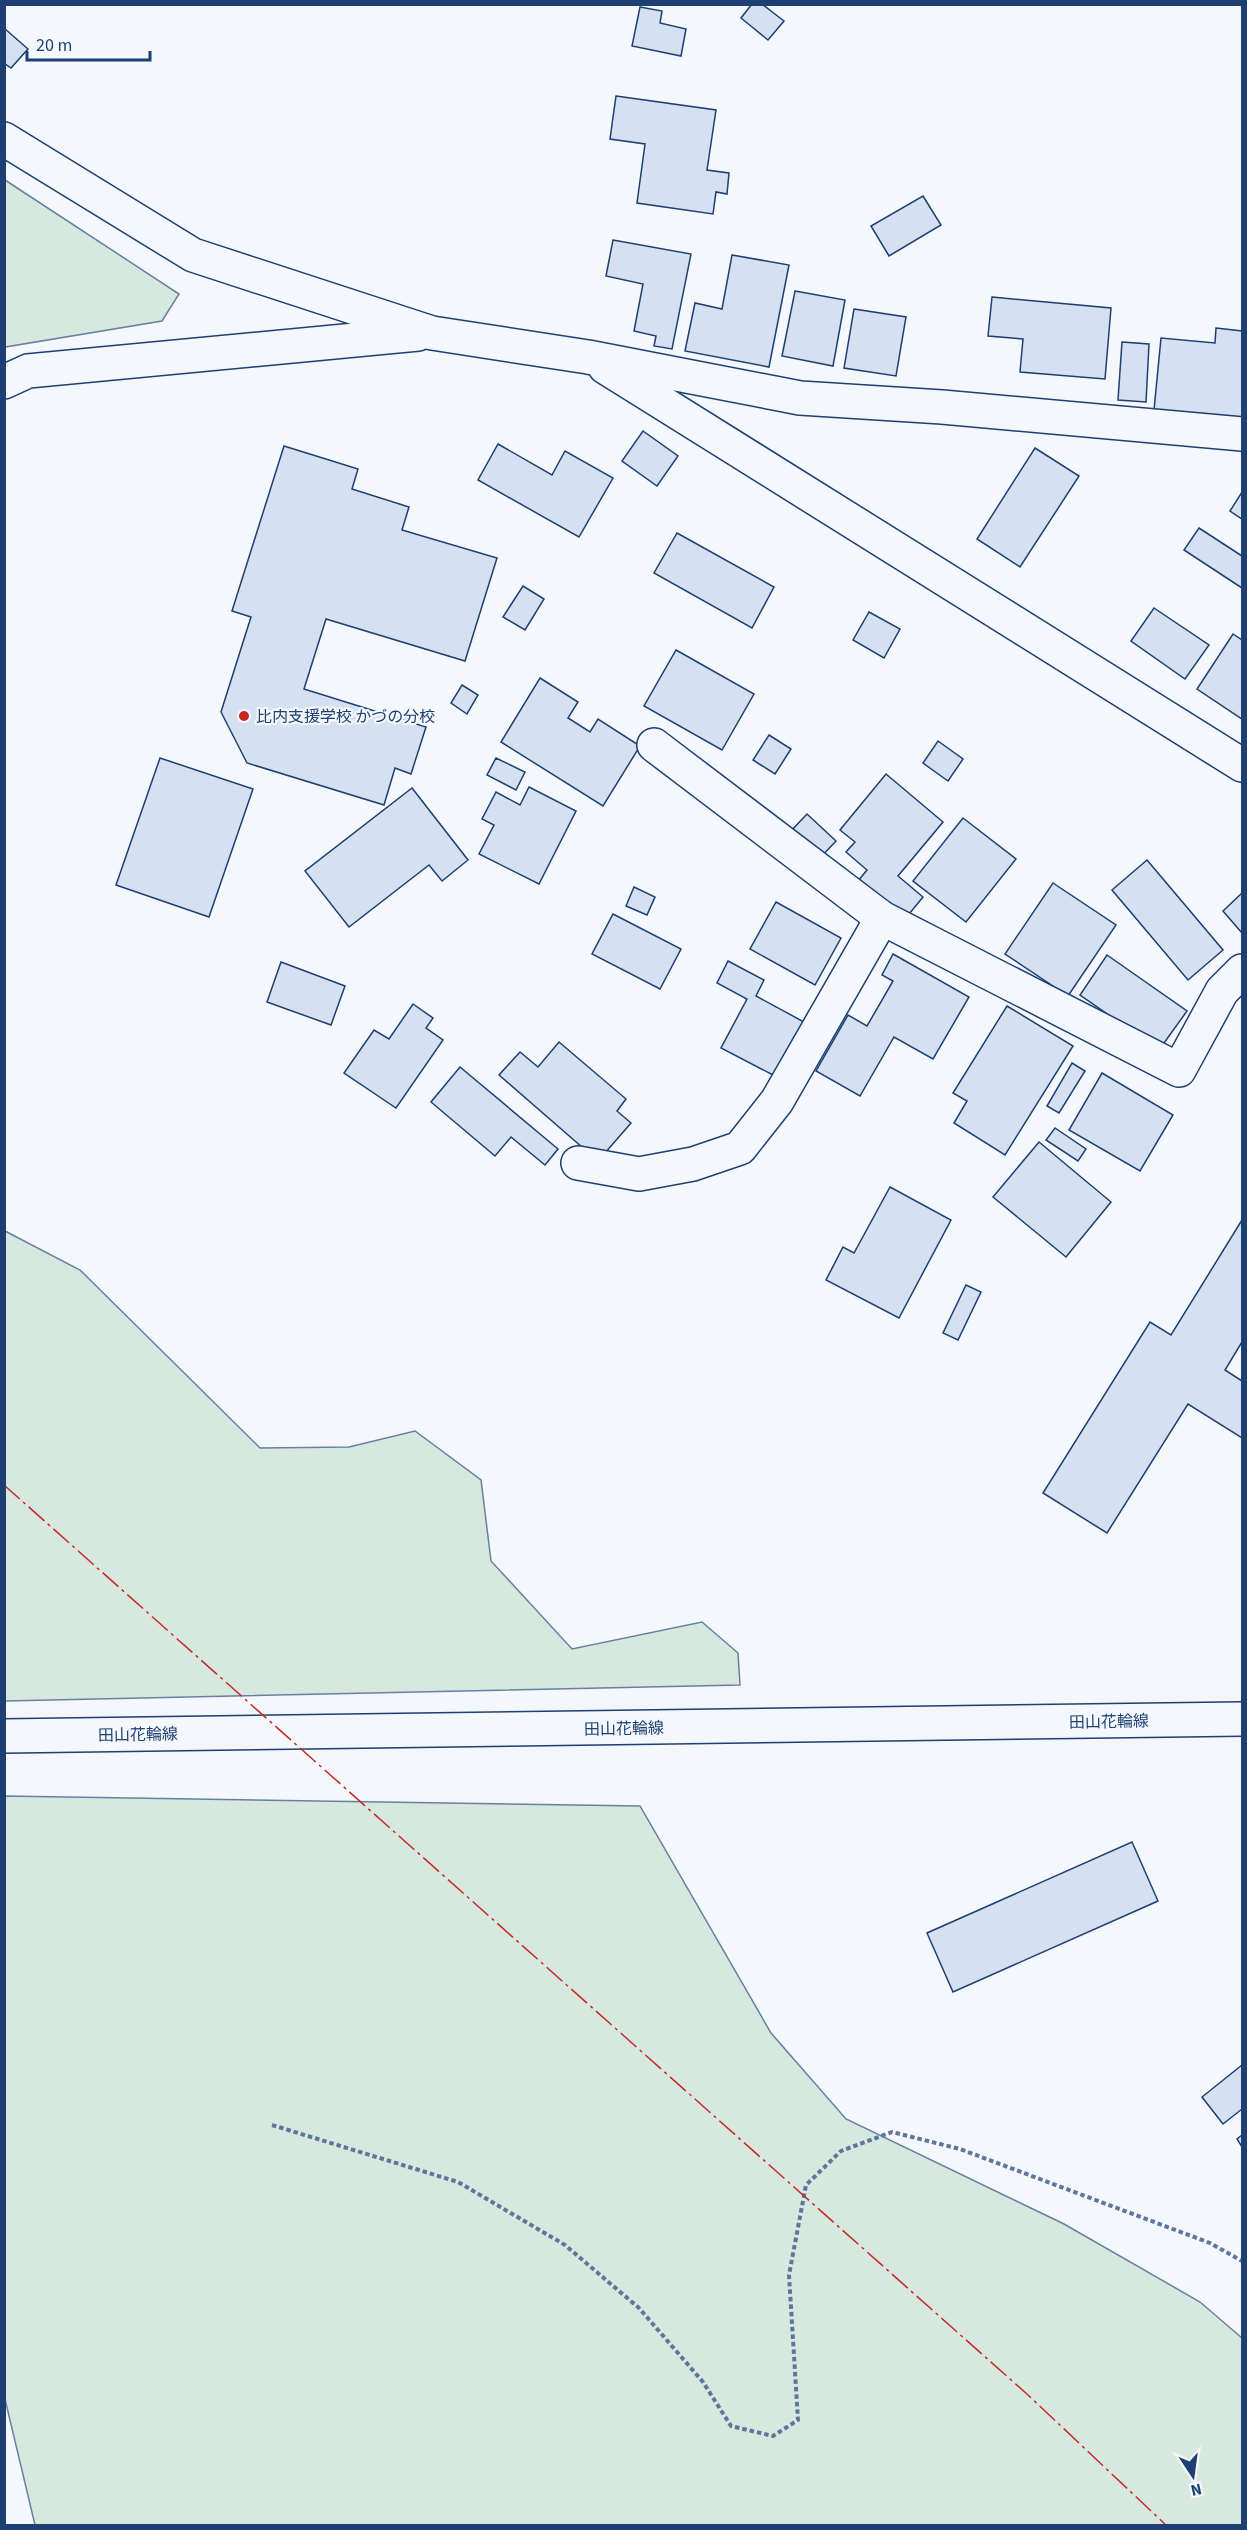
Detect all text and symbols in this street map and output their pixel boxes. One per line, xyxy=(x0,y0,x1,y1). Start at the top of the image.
scale bar xyxy=(27,24,150,62)
text: 20 m xyxy=(36,33,72,58)
place label: 比内支援学校 かづの分校 xyxy=(256,706,435,728)
marker: 比内支援学校 かづの分校 xyxy=(237,709,251,723)
street label: 田山花輪線 xyxy=(1069,1710,1149,1734)
street label: 田山花輪線 xyxy=(584,1717,664,1741)
street label: 田山花輪線 xyxy=(98,1723,178,1747)
north arrow xyxy=(1163,2446,1223,2506)
text: N xyxy=(1188,2478,1204,2502)

